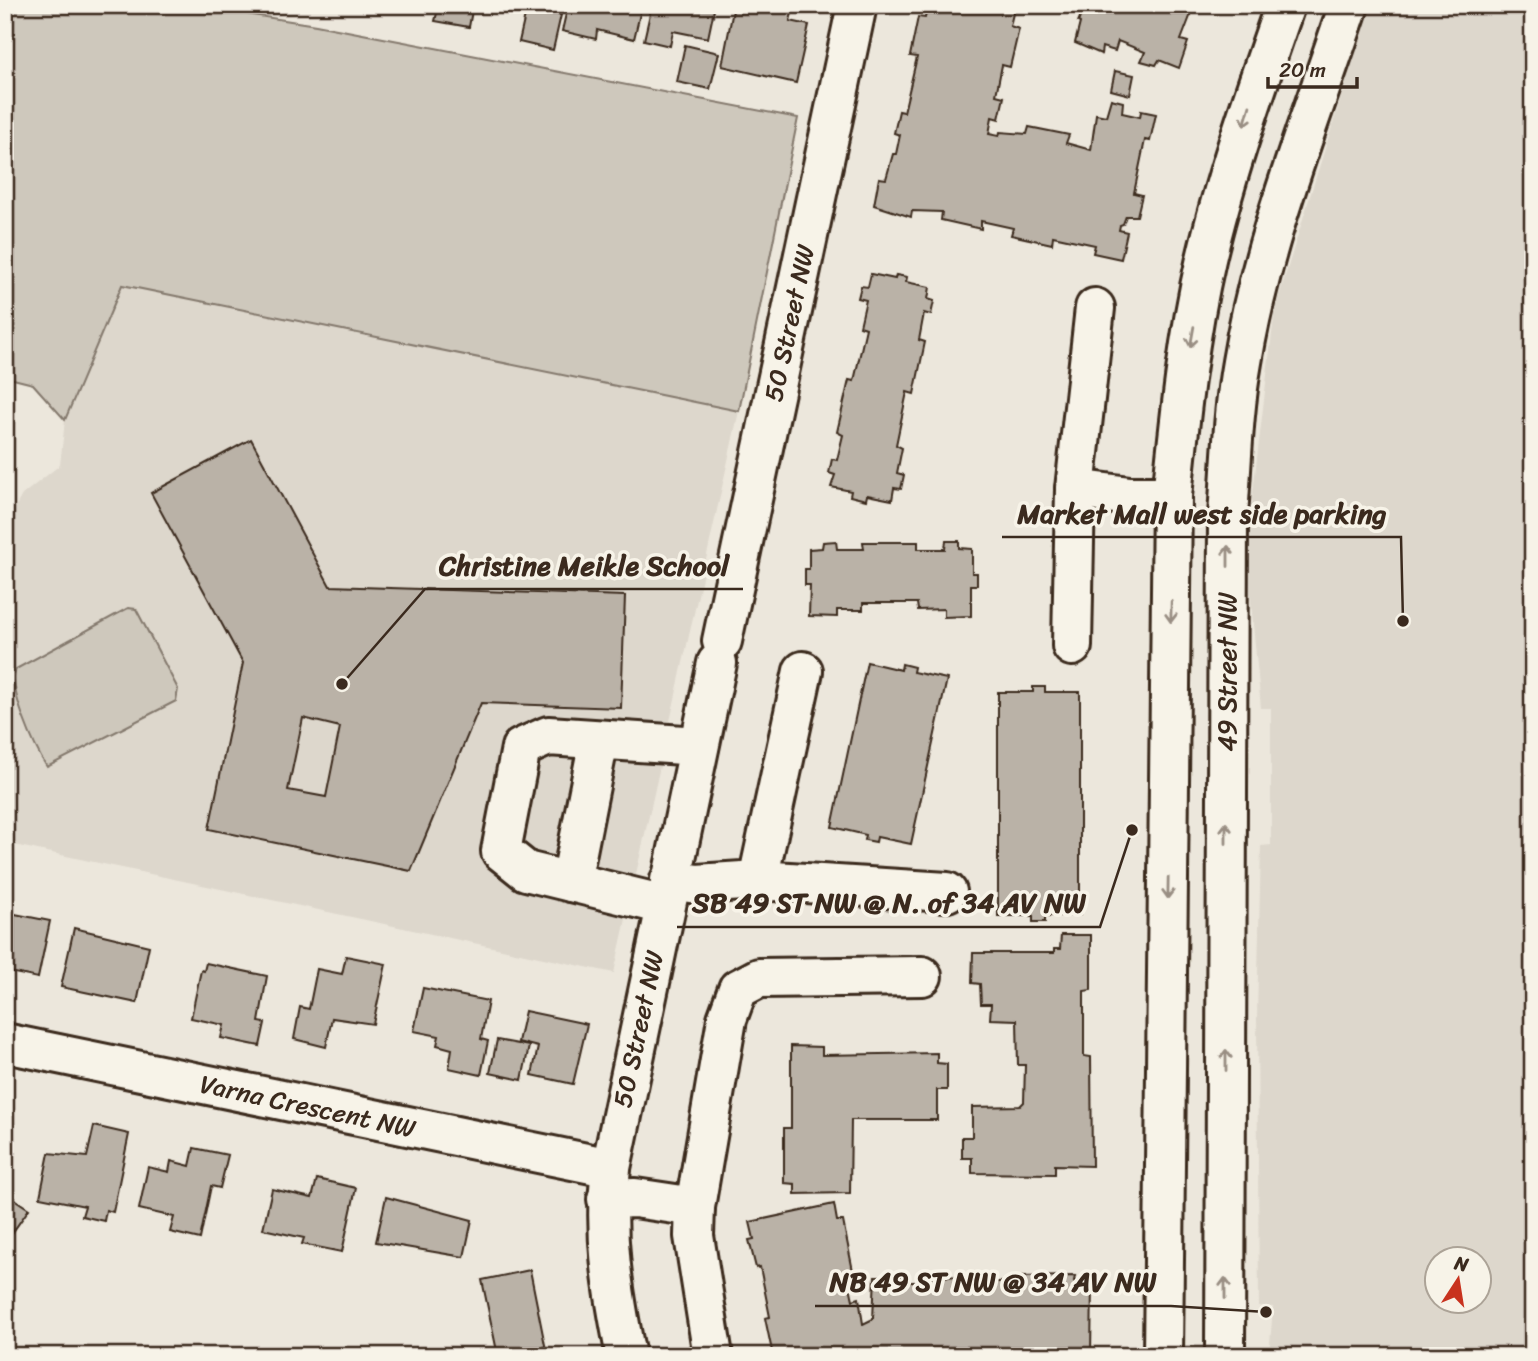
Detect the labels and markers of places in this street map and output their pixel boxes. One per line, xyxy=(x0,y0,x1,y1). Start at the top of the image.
callout: Market Mall west side parking xyxy=(1002,488,1401,537)
callout: Christine Meikle School xyxy=(425,540,743,589)
callout: SB 49 ST NW @ N. of 34 AV NW xyxy=(677,878,1100,927)
callout: NB 49 ST NW @ 34 AV NW xyxy=(815,1257,1171,1306)

